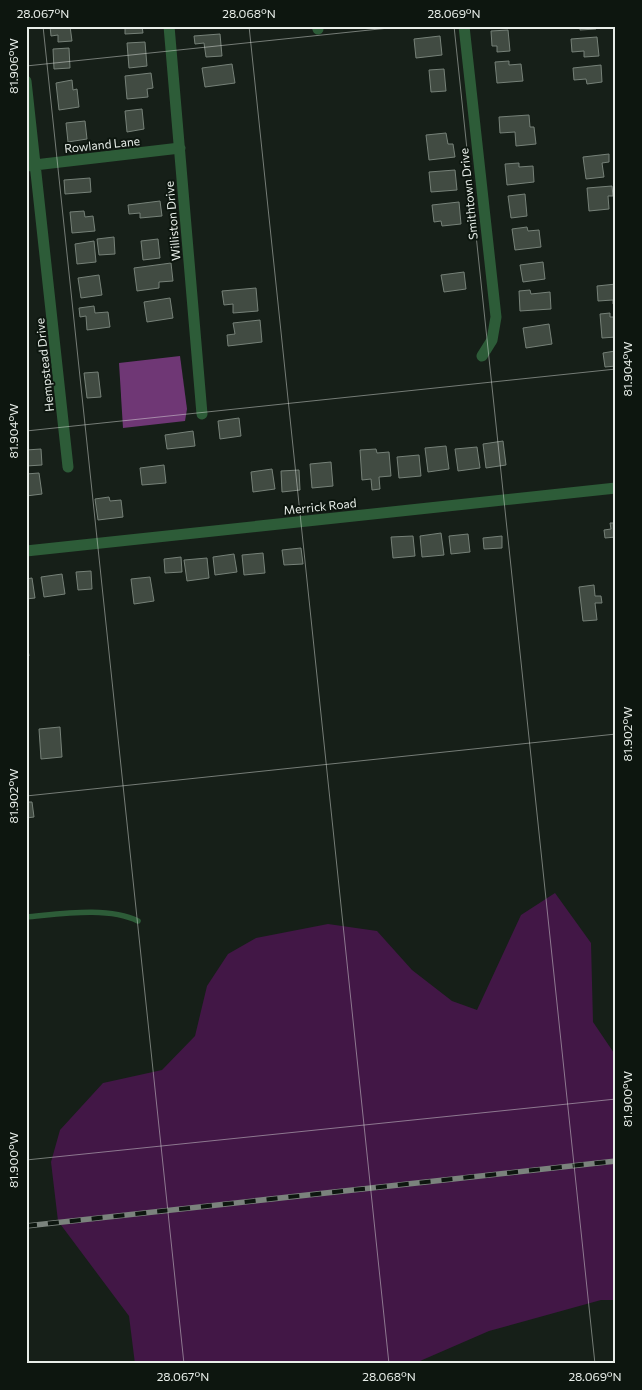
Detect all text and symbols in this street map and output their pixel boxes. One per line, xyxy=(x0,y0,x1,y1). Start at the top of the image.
text: 28.067°N xyxy=(17,6,69,20)
text: 28.068°N xyxy=(222,6,276,20)
text: 28.069°N xyxy=(427,6,481,20)
text: 81.906°W xyxy=(6,38,20,94)
street label: Rowland Lane xyxy=(63,133,141,155)
street label: Smithtown Drive xyxy=(456,148,480,240)
street label: Williston Drive xyxy=(162,180,182,262)
street label: Hempstead Drive xyxy=(32,318,56,412)
text: 81.904°W xyxy=(620,341,634,397)
text: 81.904°W xyxy=(6,403,20,459)
street label: Merrick Road xyxy=(283,495,357,517)
text: 81.902°W xyxy=(620,707,634,761)
text: 81.902°W xyxy=(6,769,20,823)
text: 81.900°W xyxy=(620,1071,634,1127)
text: 81.900°W xyxy=(6,1132,20,1188)
text: 28.067°N xyxy=(157,1369,209,1383)
text: 28.068°N xyxy=(362,1369,416,1383)
text: 28.069°N xyxy=(568,1369,622,1383)

